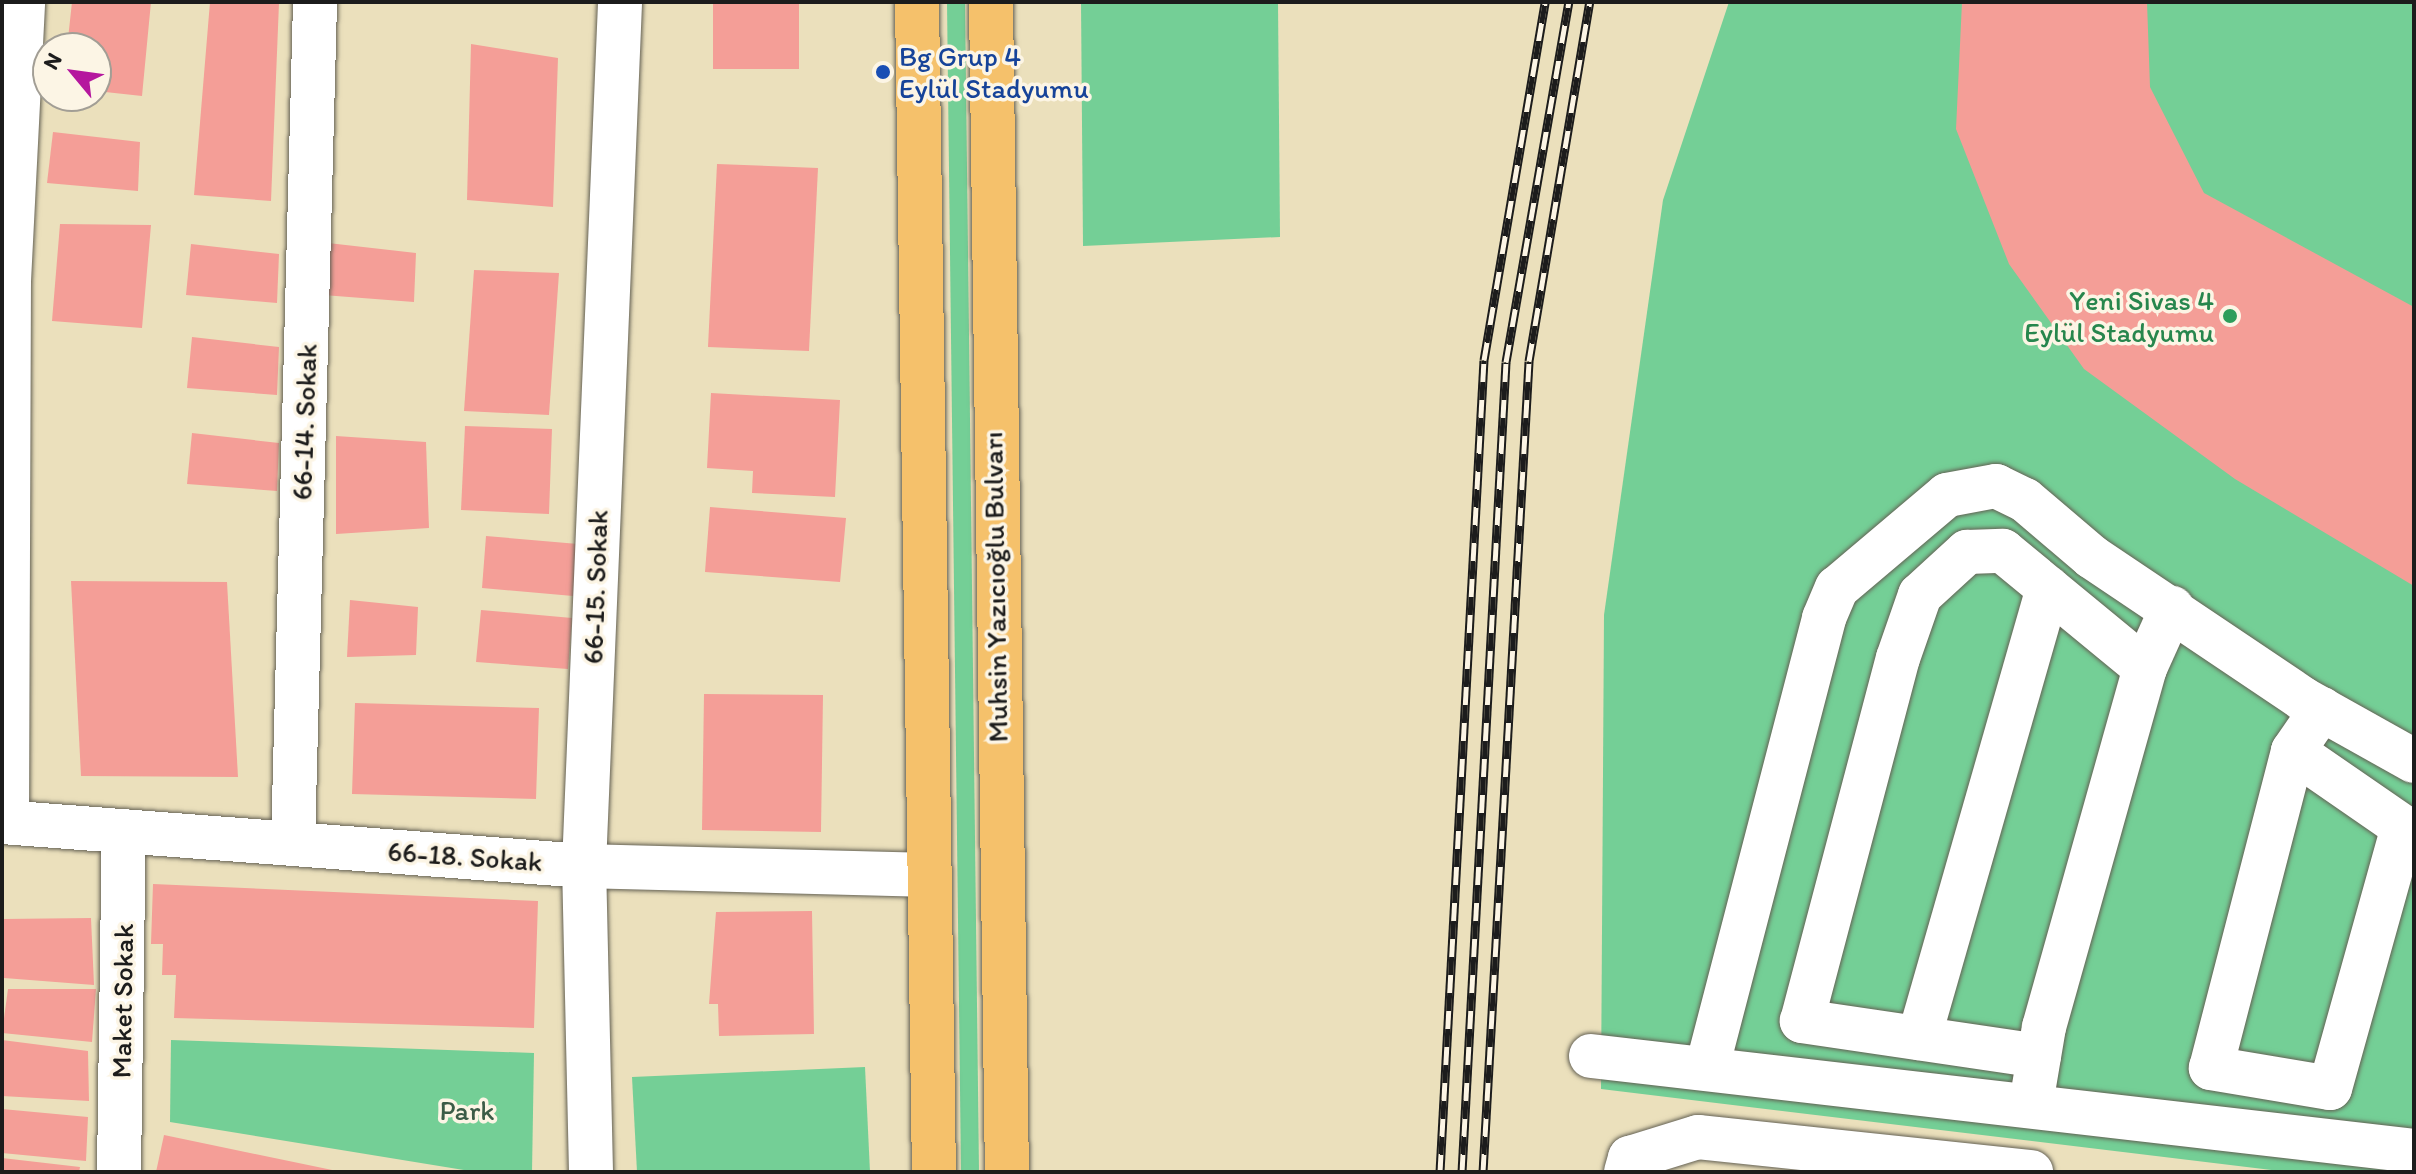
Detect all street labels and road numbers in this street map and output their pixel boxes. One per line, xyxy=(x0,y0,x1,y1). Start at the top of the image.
street label: 66-14. Sokak xyxy=(284,343,324,501)
street label: Muhsin Yazıcıoğlu Bulvarı xyxy=(976,433,1014,741)
street label: 66-15. Sokak xyxy=(576,509,614,665)
street label: 66-18. Sokak xyxy=(387,834,543,878)
street label: Maket Sokak xyxy=(104,924,140,1078)

